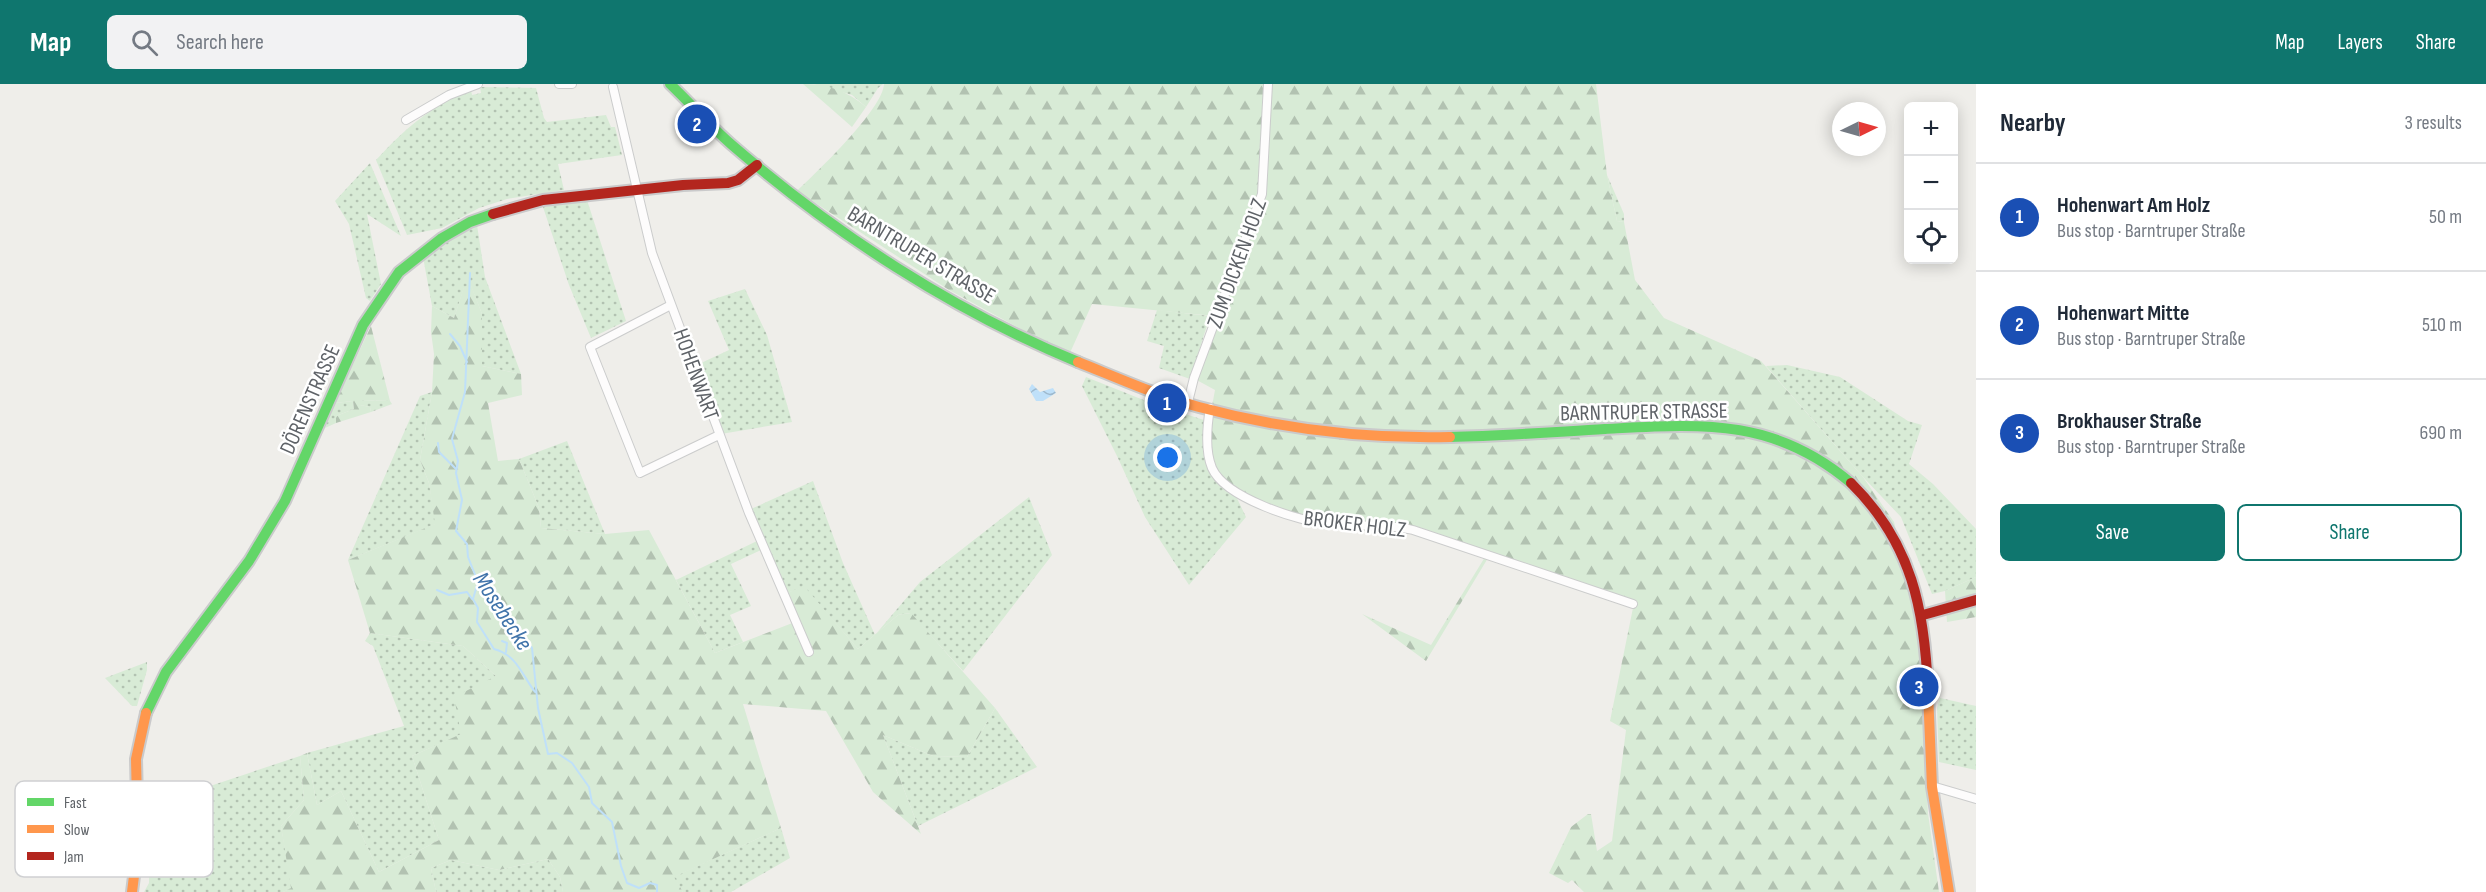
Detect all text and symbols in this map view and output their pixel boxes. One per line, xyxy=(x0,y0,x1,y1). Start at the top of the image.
search box xyxy=(107,15,527,69)
text: Map xyxy=(30,26,71,59)
icon: search xyxy=(128,26,161,59)
text: Search here xyxy=(176,29,264,56)
text: Map xyxy=(2275,30,2304,55)
text: Layers xyxy=(2337,30,2383,55)
text: Share xyxy=(2416,30,2456,55)
pin: 2 xyxy=(678,102,716,147)
north arrow xyxy=(1832,102,1886,156)
map controls xyxy=(1904,102,1958,264)
button: + xyxy=(1904,102,1958,156)
text: Nearby xyxy=(2000,108,2066,139)
text: 3 results xyxy=(2405,111,2462,135)
button: − xyxy=(1904,156,1958,210)
text: Hohenwart Am Holz xyxy=(2057,192,2210,219)
street label: ZUM DICKEN HOLZ xyxy=(1202,195,1273,332)
street label: BARNTRUPER STRASSE xyxy=(842,201,1000,310)
text: 1 xyxy=(2016,205,2023,229)
text: 50 m xyxy=(2429,205,2462,229)
button: locate xyxy=(1904,210,1958,264)
text: Bus stop · Barntruper Straße xyxy=(2057,219,2245,243)
text: Hohenwart Mitte xyxy=(2057,300,2189,327)
text: 2 xyxy=(2015,313,2024,337)
text: 510 m xyxy=(2422,313,2462,337)
street label: HOHENWART xyxy=(667,325,725,424)
text: Bus stop · Barntruper Straße xyxy=(2057,327,2245,351)
street label: DÖRENSTRASSE xyxy=(274,341,347,459)
pin: 1 xyxy=(1148,380,1186,426)
street label: BARNTRUPER STRASSE xyxy=(1560,398,1728,427)
text: Brokhauser Straße xyxy=(2057,408,2202,435)
text: 3 xyxy=(2015,421,2024,445)
text: 690 m xyxy=(2420,421,2462,445)
text: Bus stop · Barntruper Straße xyxy=(2057,435,2245,459)
your location xyxy=(1153,443,1182,472)
button: Save xyxy=(2000,504,2225,561)
button: Share xyxy=(2237,504,2462,561)
street label: BROKER HOLZ xyxy=(1302,505,1407,544)
water label: Mosebecke xyxy=(466,567,539,656)
pin: 3 xyxy=(1900,664,1938,710)
legend xyxy=(15,781,213,877)
text: Fast xyxy=(64,794,87,813)
text: Slow xyxy=(64,821,89,840)
text: Jam xyxy=(63,848,84,867)

